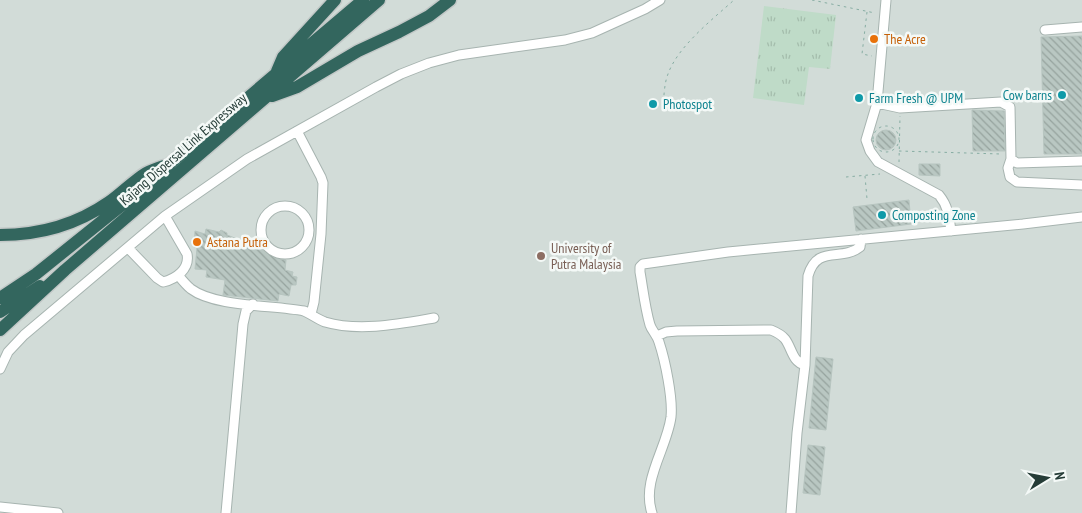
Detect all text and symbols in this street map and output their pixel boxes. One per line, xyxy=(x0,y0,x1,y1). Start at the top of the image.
place label: The Acre xyxy=(884,30,926,48)
marker: The Acre xyxy=(868,33,880,45)
place label: Cow barns xyxy=(1003,86,1052,104)
street label: Kajang Dispersal Link Expressway xyxy=(116,88,251,209)
place label: Farm Fresh @ UPM xyxy=(869,89,963,107)
marker: Cow barns xyxy=(1056,89,1068,101)
marker: Farm Fresh @ UPM xyxy=(853,92,865,104)
place label: Photospot xyxy=(663,95,712,113)
marker: Photospot xyxy=(647,98,659,110)
place label: Composting Zone xyxy=(892,206,976,224)
marker: Composting Zone xyxy=(876,209,888,221)
place label: Astana Putra xyxy=(207,233,268,251)
marker: Astana Putra xyxy=(191,236,203,248)
place label: University of Putra Malaysia xyxy=(551,239,621,273)
marker: University of Putra Malaysia xyxy=(535,250,547,262)
north arrow xyxy=(1022,453,1072,503)
text: N xyxy=(1050,470,1069,481)

